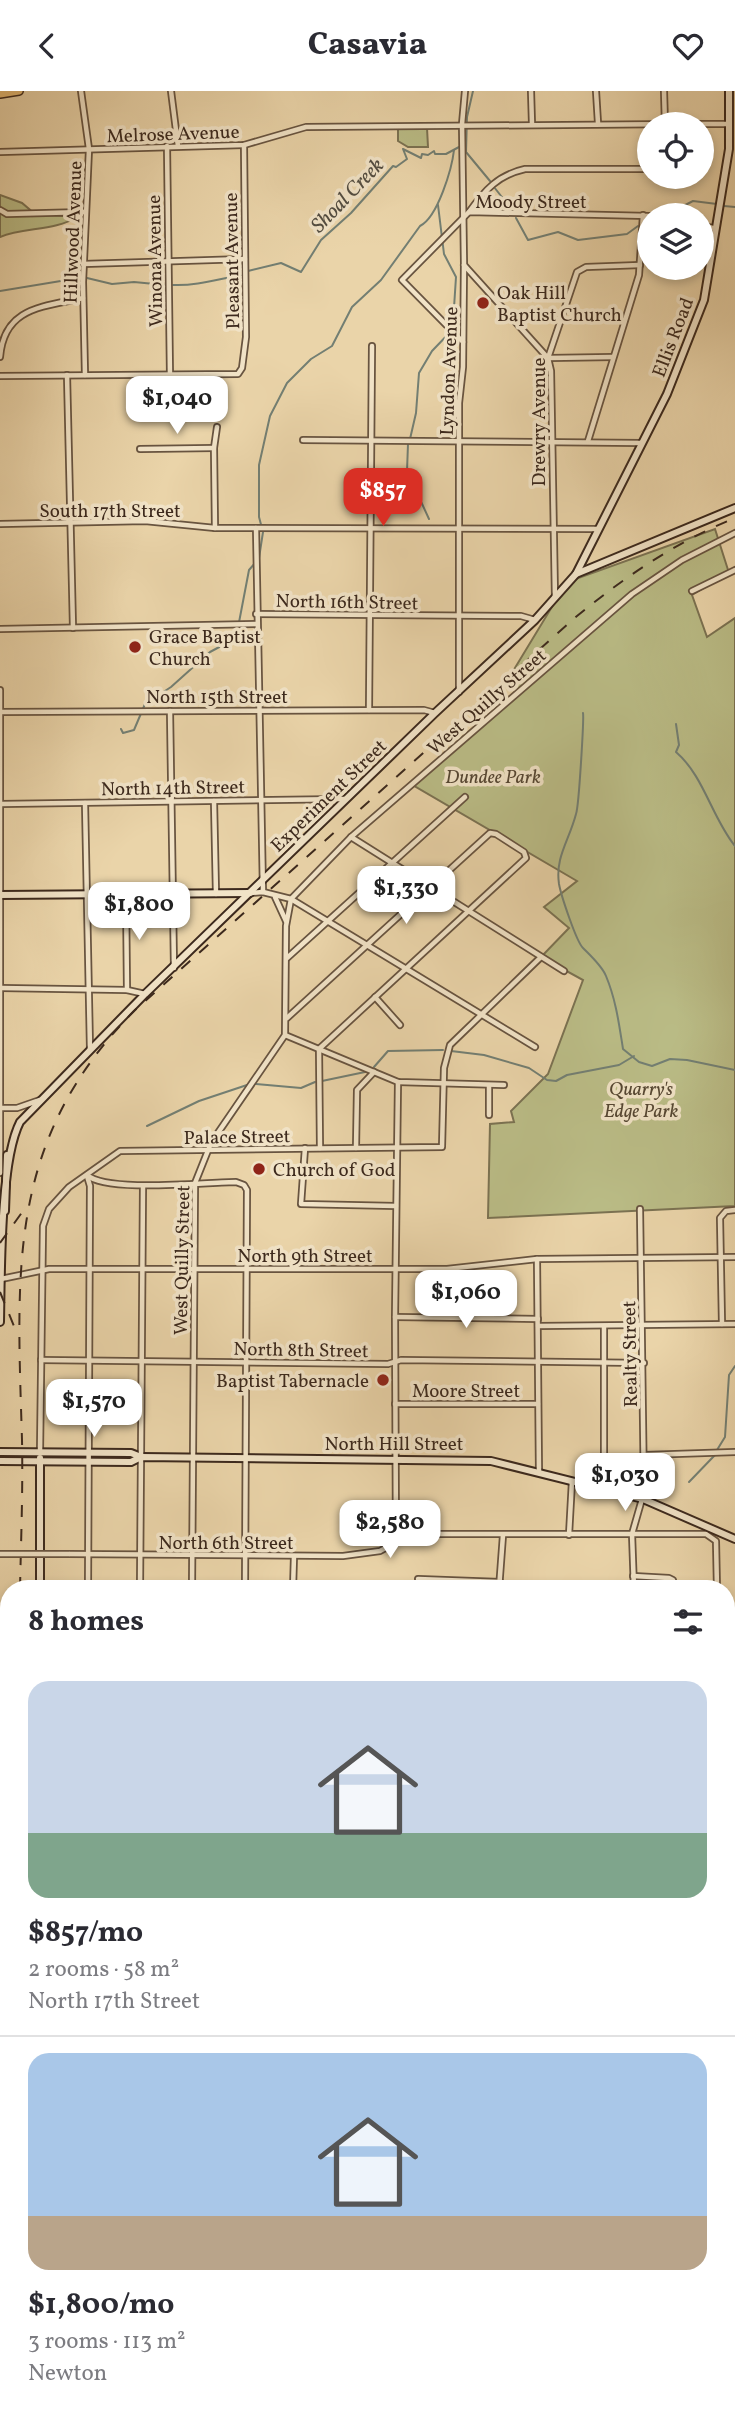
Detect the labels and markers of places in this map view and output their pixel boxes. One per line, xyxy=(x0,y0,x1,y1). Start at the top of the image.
place label: Oak Hill Baptist Church xyxy=(497,281,622,329)
marker: Oak Hill Baptist Church xyxy=(475,295,491,311)
pin: $1,040 xyxy=(120,377,234,436)
pin: $857 xyxy=(342,469,424,528)
place label: Grace Baptist Church xyxy=(149,625,261,673)
marker: Grace Baptist Church xyxy=(127,639,143,655)
pin: $1,330 xyxy=(349,867,463,926)
pin: $1,800 xyxy=(82,883,196,942)
place label: Church of God xyxy=(273,1158,396,1184)
marker: Church of God xyxy=(251,1161,267,1177)
pin: $1,060 xyxy=(409,1271,523,1330)
place label: Baptist Tabernacle xyxy=(216,1369,369,1395)
marker: Baptist Tabernacle xyxy=(375,1372,391,1388)
pin: $1,570 xyxy=(37,1379,151,1439)
pin: $1,030 xyxy=(568,1453,682,1513)
pin: $2,580 xyxy=(333,1501,447,1560)

